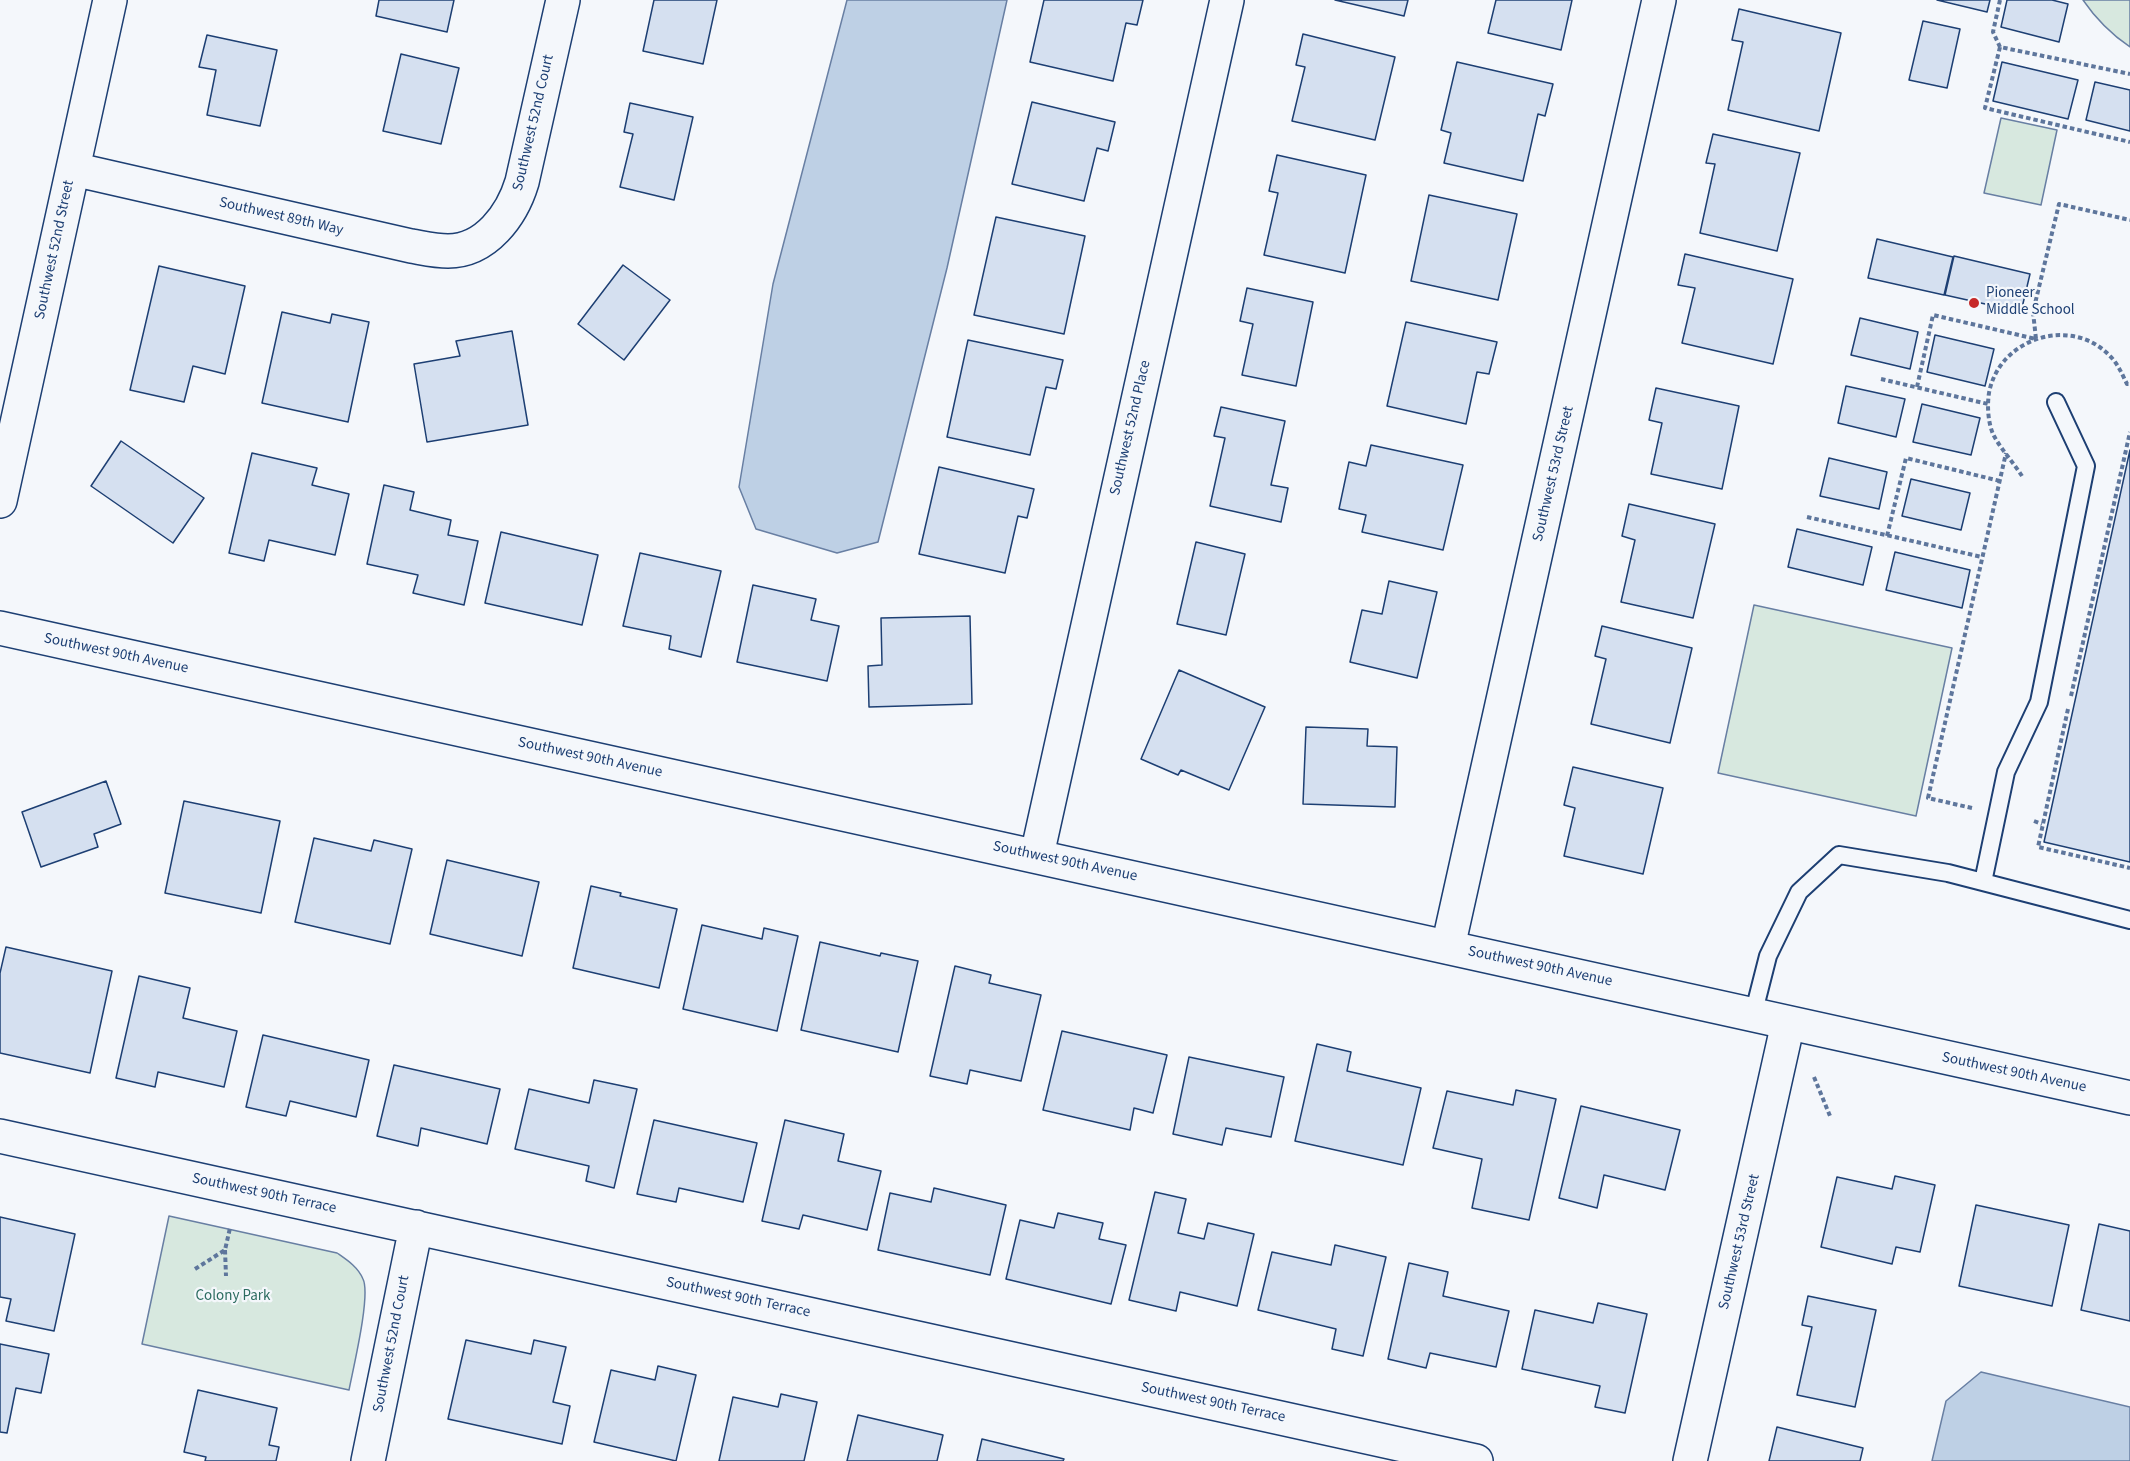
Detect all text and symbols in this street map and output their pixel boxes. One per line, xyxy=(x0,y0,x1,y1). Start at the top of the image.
street label: Southwest 52nd Court xyxy=(510,53,558,193)
street label: Southwest 52nd Street xyxy=(31,179,79,321)
street label: Southwest 89th Way xyxy=(217,194,345,240)
place label: Pioneer Middle School xyxy=(1986,285,2075,320)
marker: Pioneer Middle School xyxy=(1967,296,1981,310)
street label: Southwest 52nd Place xyxy=(1107,359,1155,497)
street label: Southwest 53rd Street xyxy=(1530,404,1578,544)
street label: Southwest 90th Avenue xyxy=(42,630,190,678)
street label: Southwest 90th Avenue xyxy=(516,734,664,782)
street label: Southwest 90th Avenue xyxy=(991,838,1139,886)
street label: Southwest 90th Avenue xyxy=(1466,943,1614,991)
street label: Southwest 90th Avenue xyxy=(1940,1049,2088,1097)
street label: Southwest 90th Terrace xyxy=(190,1170,338,1218)
street label: Southwest 53rd Street xyxy=(1716,1172,1764,1312)
street label: Southwest 52nd Court xyxy=(370,1274,414,1414)
street label: Southwest 90th Terrace xyxy=(664,1274,812,1322)
park label: Colony Park xyxy=(196,1288,270,1306)
street label: Southwest 90th Terrace xyxy=(1139,1379,1287,1427)

